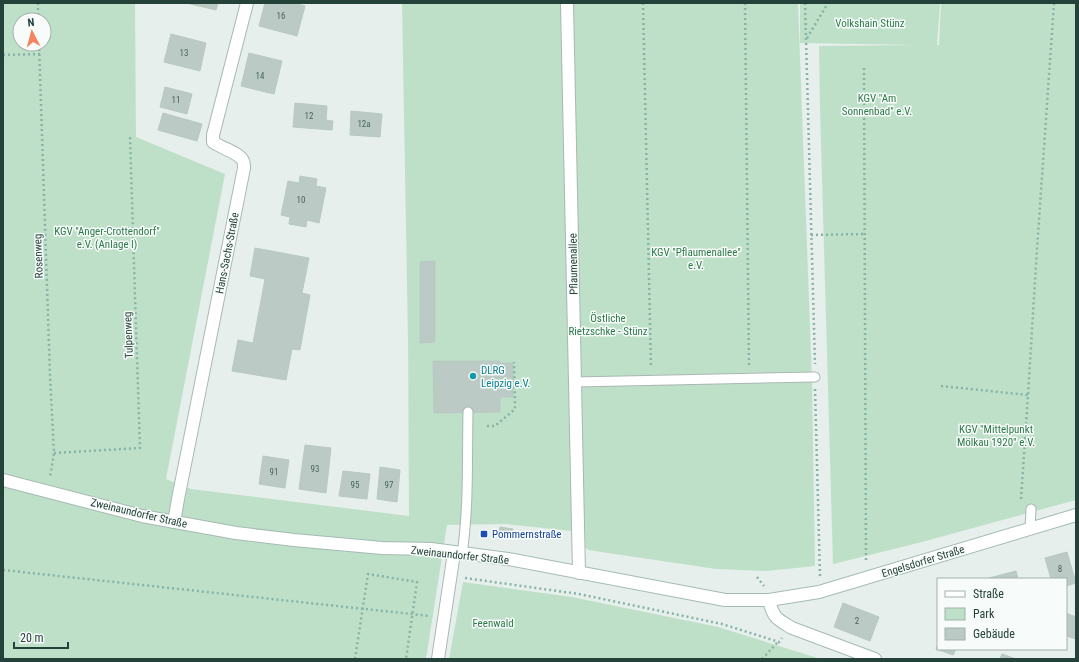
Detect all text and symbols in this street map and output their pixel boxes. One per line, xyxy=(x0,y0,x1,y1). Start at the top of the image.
house number: 16 xyxy=(277,11,285,21)
north arrow xyxy=(12,12,52,52)
text: N xyxy=(27,16,35,29)
park label: Volkshain Stünz xyxy=(835,17,905,30)
house number: 13 xyxy=(180,48,188,58)
house number: 14 xyxy=(256,71,265,81)
park label: KGV "Am Sonnenbad" e.V. xyxy=(842,92,912,118)
house number: 11 xyxy=(172,95,180,105)
house number: 12 xyxy=(305,111,314,121)
house number: 12a xyxy=(357,119,371,129)
house number: 10 xyxy=(297,195,305,205)
street label: Hans-Sachs-Straße xyxy=(213,211,242,295)
park label: KGV "Anger-Crottendorf" e.V. (Anlage I) xyxy=(54,225,160,251)
street label: Rosenweg xyxy=(31,233,46,278)
street label: Pflaumenallee xyxy=(566,233,581,295)
park label: KGV "Pflaumenallee" e.V. xyxy=(651,246,741,272)
street label: Tulpenweg xyxy=(121,311,136,359)
park label: Östliche Rietzschke - Stünz xyxy=(568,312,648,338)
place label: DLRG Leipzig e.V. xyxy=(481,364,531,390)
marker: DLRG Leipzig e.V. xyxy=(468,371,478,381)
park label: KGV "Mittelpunkt Mölkau 1920" e.V. xyxy=(957,423,1035,449)
house number: 93 xyxy=(311,464,319,474)
house number: 91 xyxy=(270,467,278,477)
house number: 95 xyxy=(351,480,360,490)
house number: 97 xyxy=(385,480,394,490)
street label: Zweinaundorfer Straße xyxy=(89,496,188,531)
place label: Pommernstraße xyxy=(492,528,562,541)
marker: Pommernstraße xyxy=(479,529,489,539)
street label: Engelsdorfer Straße xyxy=(880,543,966,580)
street label: Zweinaundorfer Straße xyxy=(410,544,510,567)
house number: 8 xyxy=(1058,564,1062,574)
legend xyxy=(937,578,1067,650)
text: Straße xyxy=(973,587,1004,601)
text: Park xyxy=(973,607,995,621)
house number: 2 xyxy=(855,616,860,626)
park label: Feenwald xyxy=(472,617,514,630)
scale bar xyxy=(14,624,68,650)
text: Gebäude xyxy=(973,627,1015,641)
text: 20 m xyxy=(20,631,44,645)

